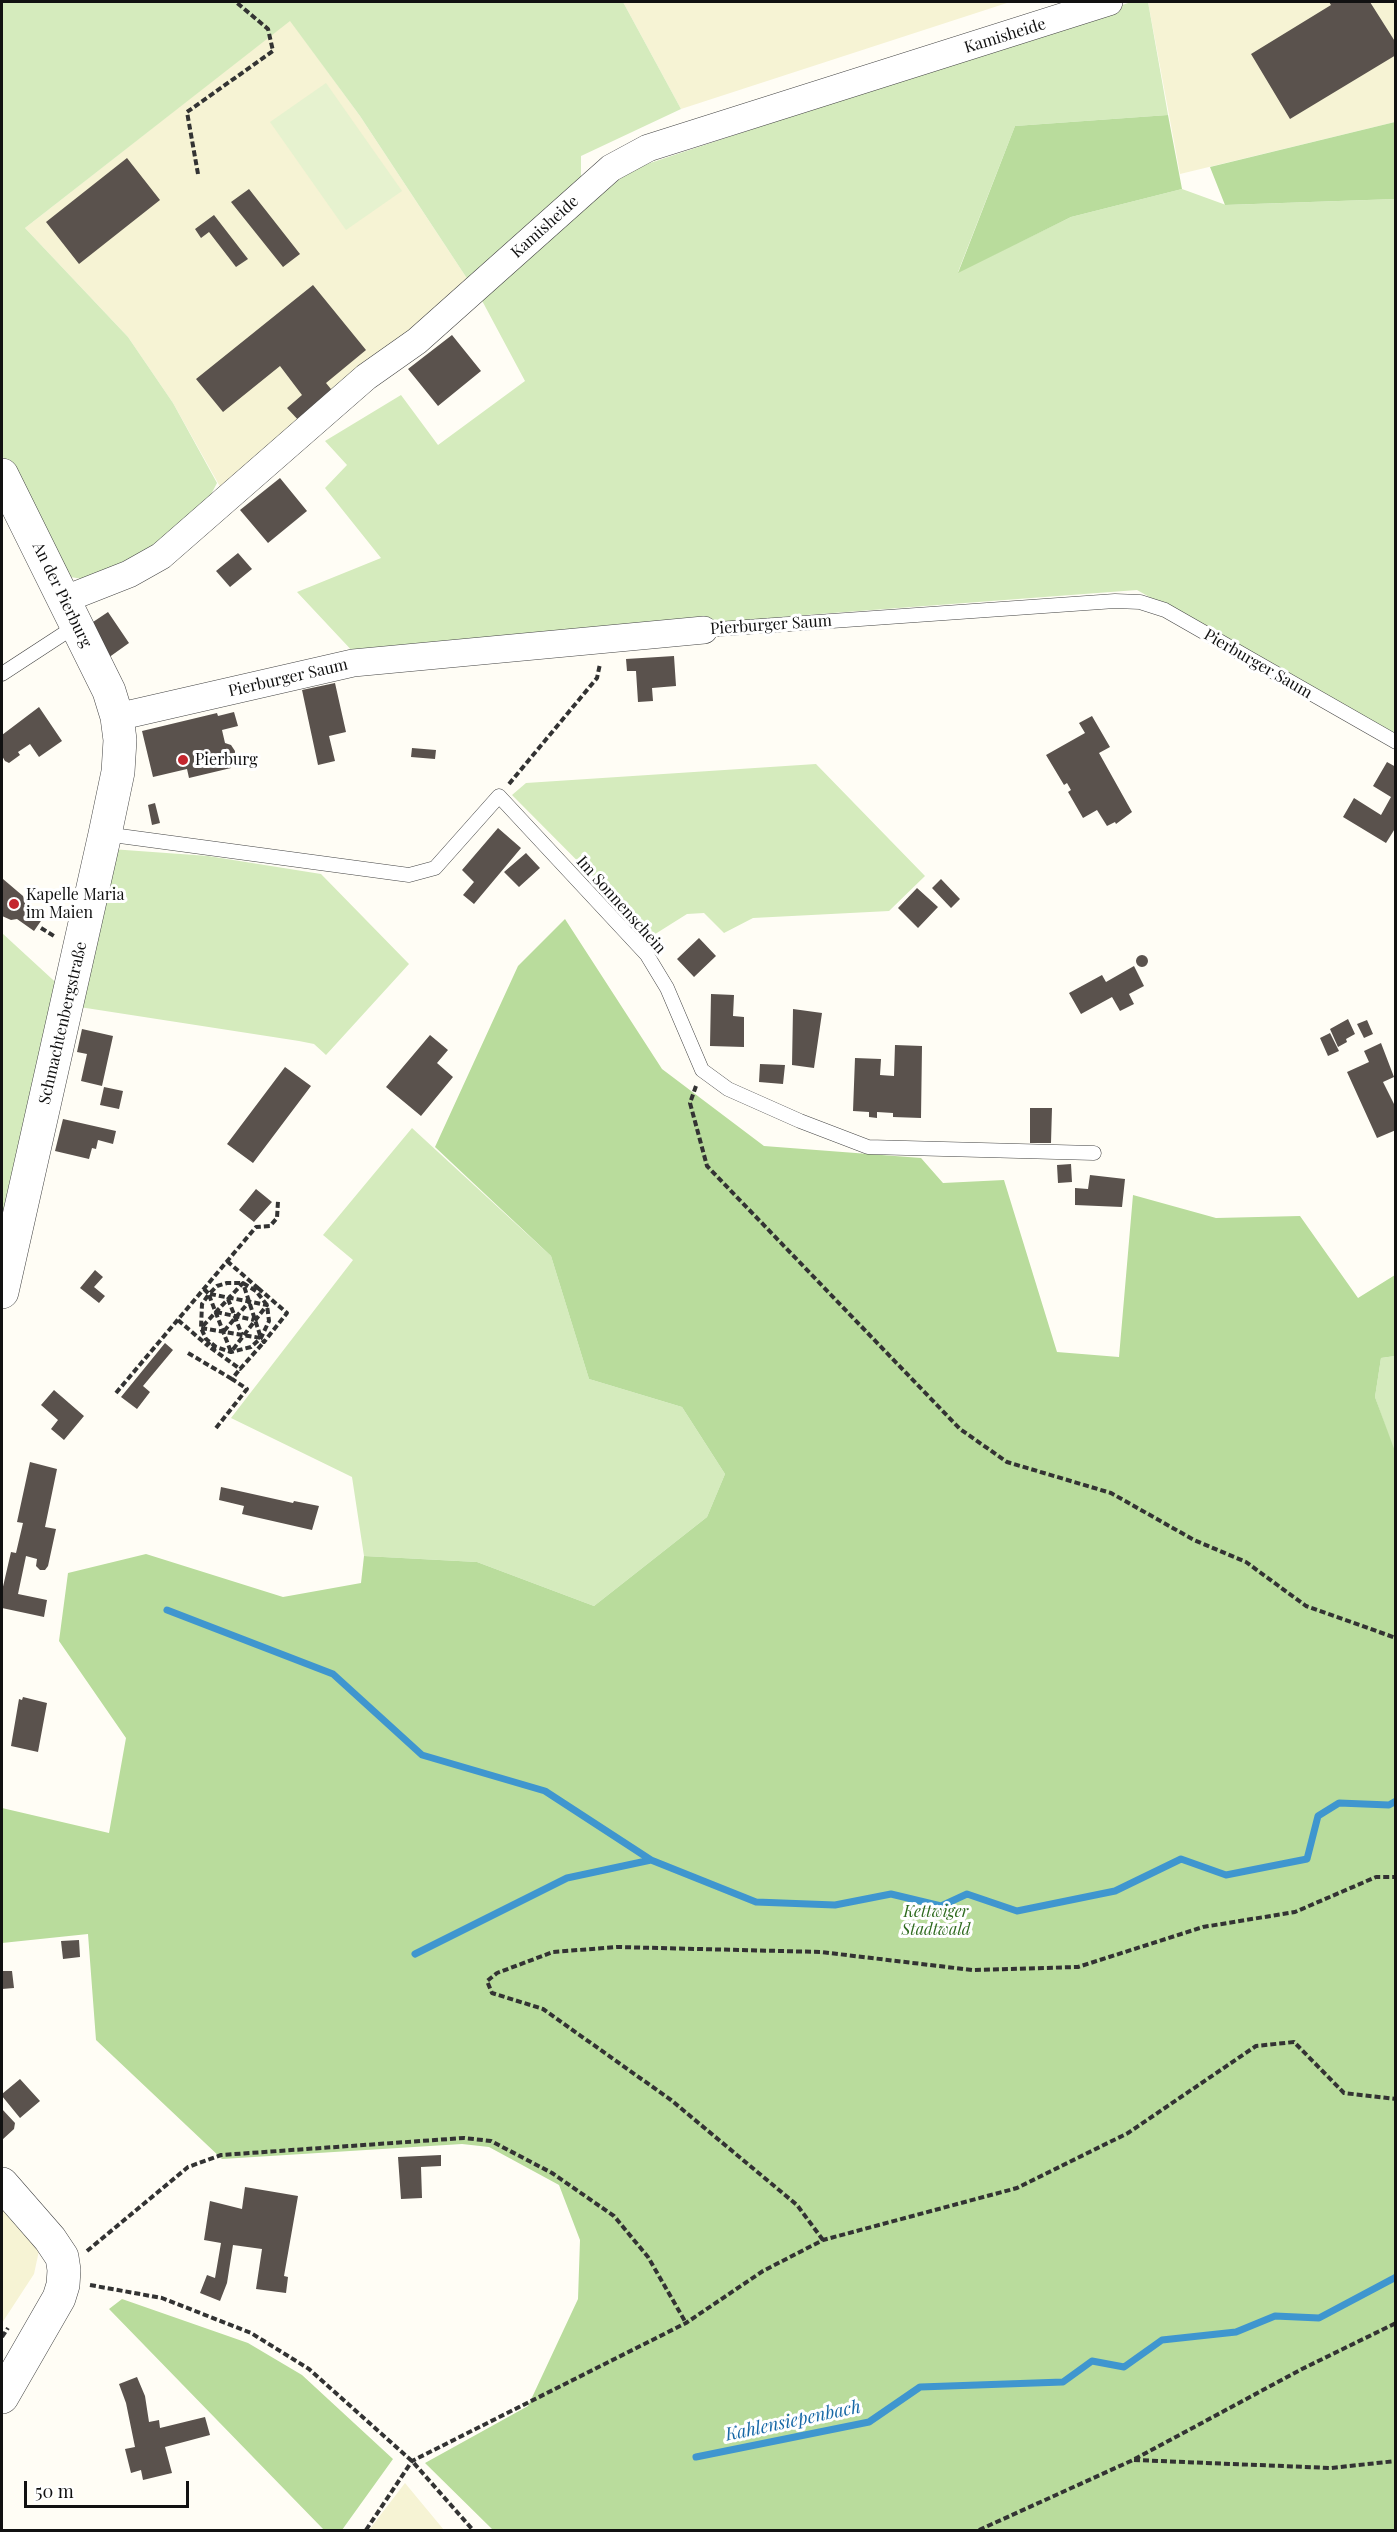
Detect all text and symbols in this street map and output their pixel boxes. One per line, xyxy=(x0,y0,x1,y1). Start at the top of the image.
street label: Kamisheide xyxy=(962,15,1048,57)
street label: Kamisheide xyxy=(507,192,583,262)
street label: An der Pierburg xyxy=(28,539,96,651)
street label: Pierburger Saum xyxy=(709,611,833,639)
street label: Pierburger Saum xyxy=(1200,625,1316,703)
street label: Pierburger Saum xyxy=(226,655,350,701)
place label: Pierburg xyxy=(195,750,258,770)
marker: Pierburg xyxy=(176,753,190,767)
street label: Im Sonnenschein xyxy=(572,852,670,958)
place label: Kapelle Maria im Maien xyxy=(26,885,125,923)
marker: Kapelle Maria im Maien xyxy=(7,897,21,911)
street label: Schmachtenbergstraße xyxy=(35,940,91,1106)
park label: Kettwiger Stadtwald xyxy=(901,1902,971,1940)
water label: Kahlensiepenbach xyxy=(723,2396,863,2446)
scale bar xyxy=(27,2469,192,2507)
text: 50 m xyxy=(35,2479,74,2503)

